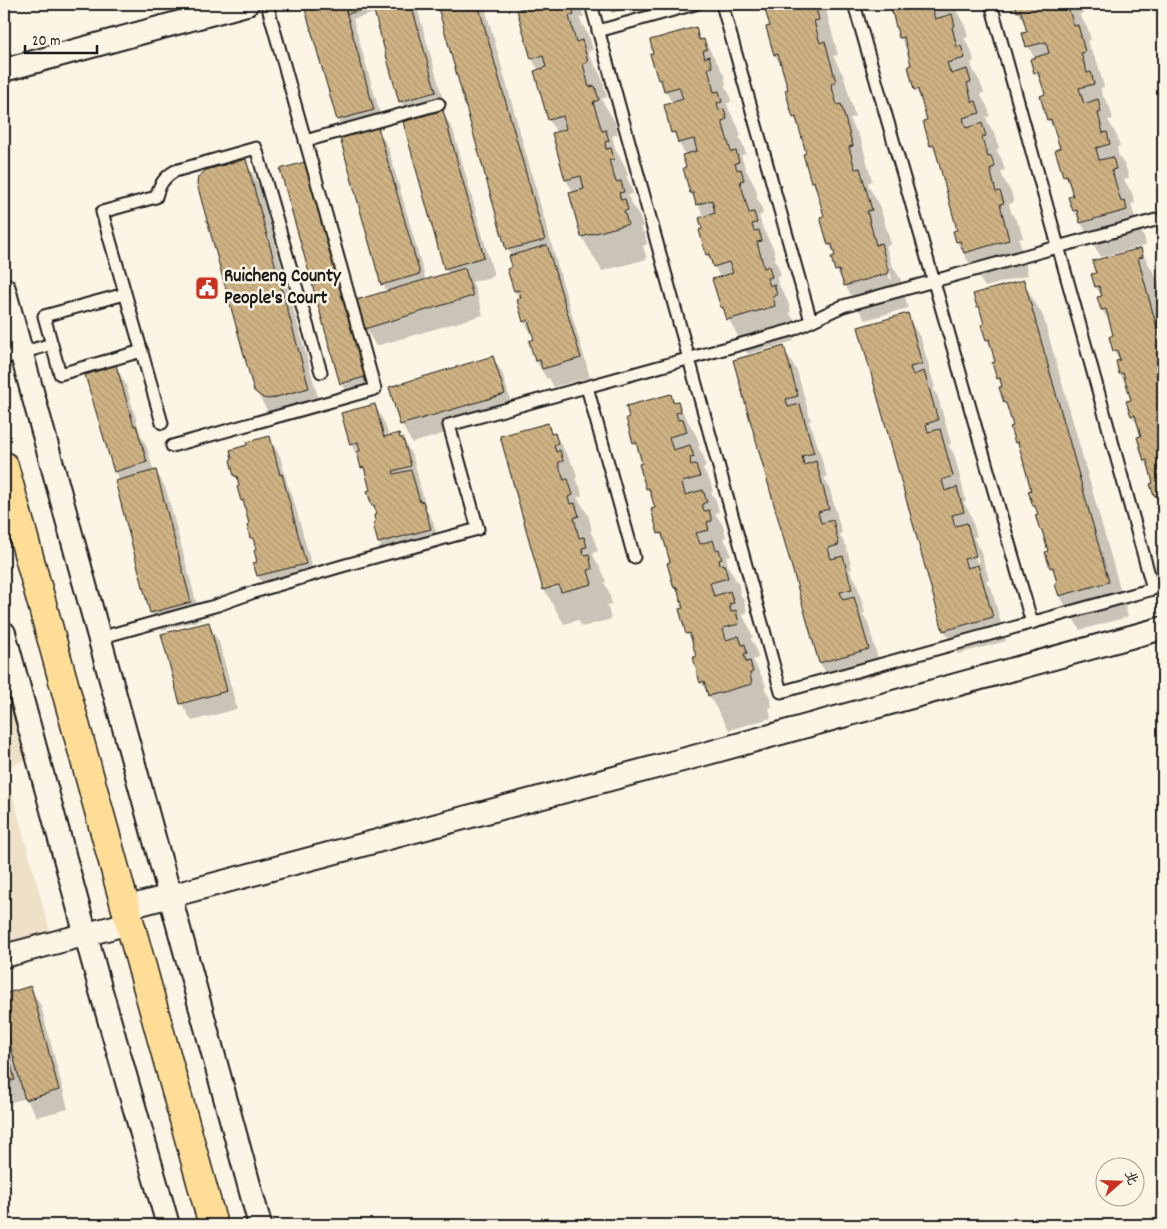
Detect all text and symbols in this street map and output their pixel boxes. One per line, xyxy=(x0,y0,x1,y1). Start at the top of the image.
scale bar xyxy=(25,22,98,54)
text: 20 m xyxy=(32,31,60,53)
place label: Ruicheng County People's Court xyxy=(224,264,342,313)
public building icon: Ruicheng County People's Court xyxy=(194,275,220,301)
north arrow xyxy=(1094,1156,1144,1206)
text: 北 xyxy=(1119,1168,1142,1188)

